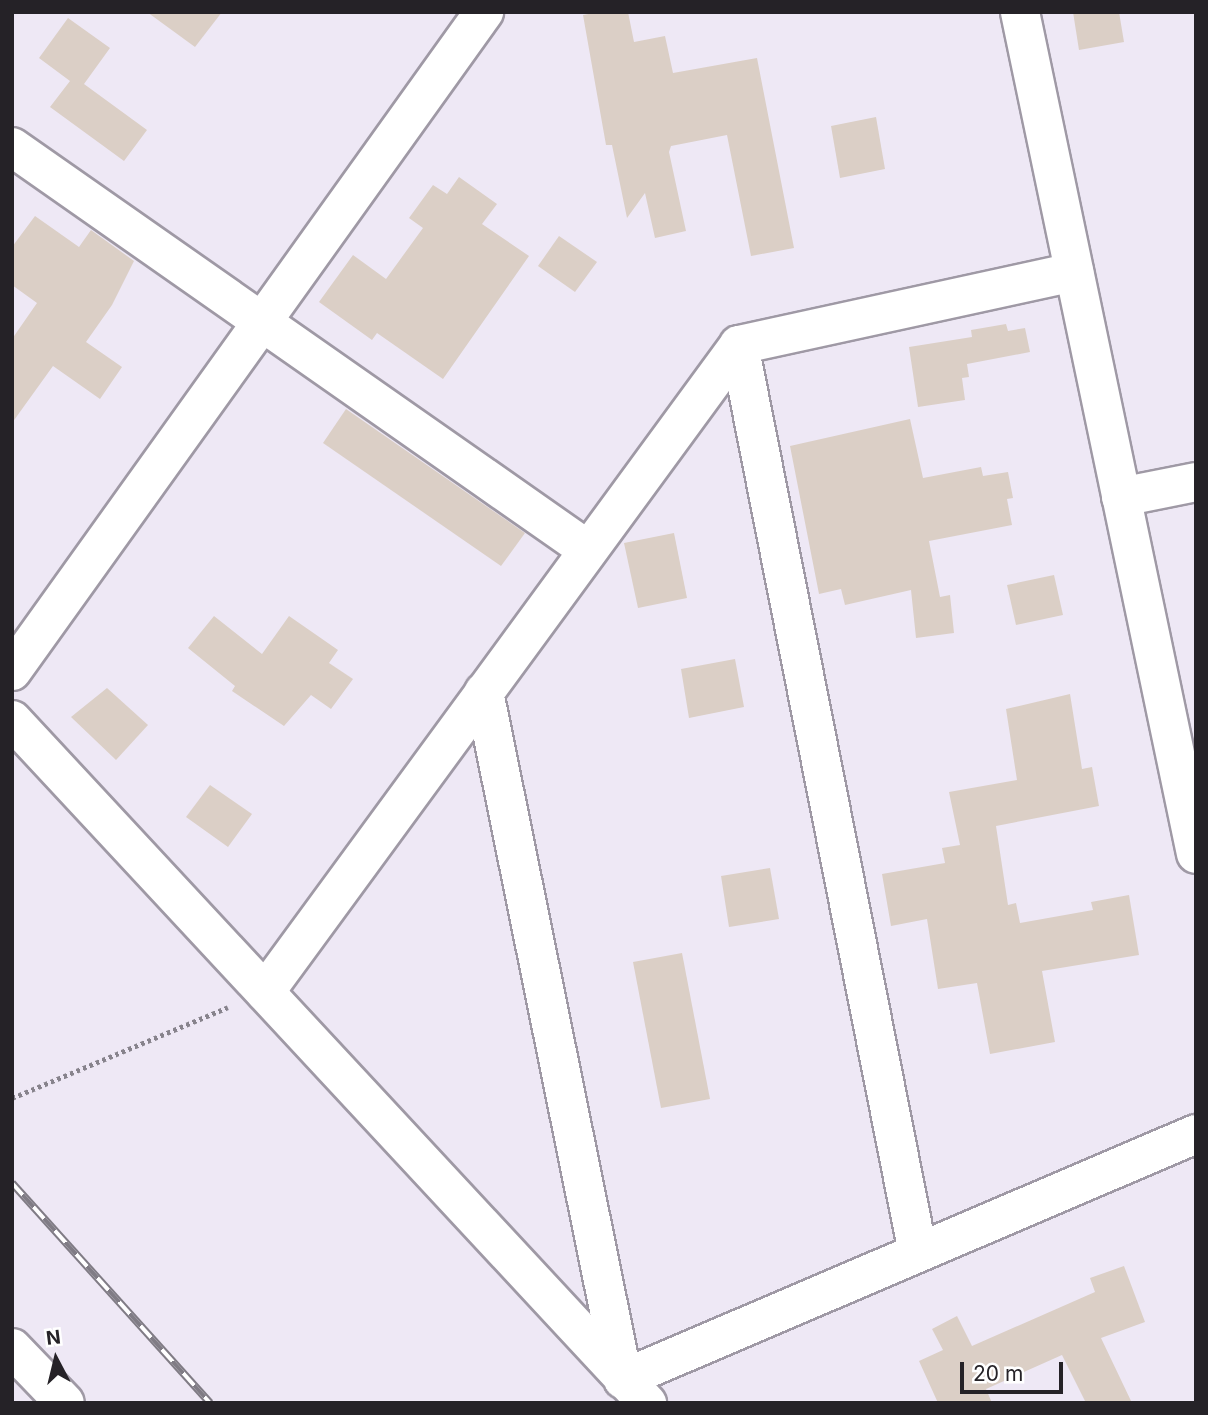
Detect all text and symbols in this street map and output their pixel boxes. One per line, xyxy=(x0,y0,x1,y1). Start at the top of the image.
north arrow xyxy=(21,1324,91,1394)
text: N xyxy=(45,1325,62,1350)
scale bar xyxy=(963,1348,1066,1392)
text: 20 m xyxy=(973,1361,1023,1386)

